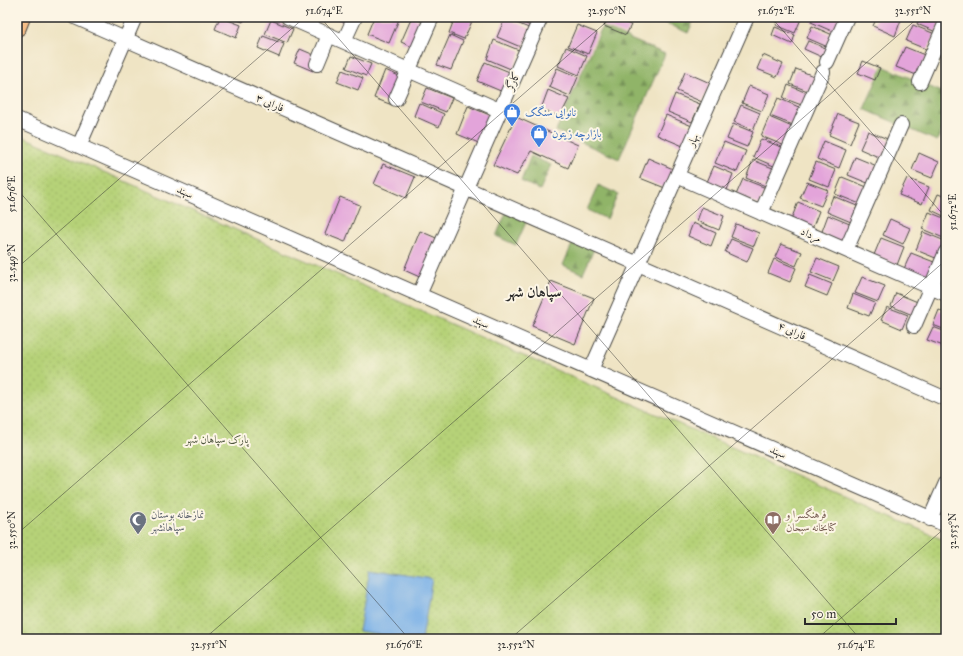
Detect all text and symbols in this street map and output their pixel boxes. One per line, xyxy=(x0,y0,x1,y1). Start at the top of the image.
text: 51.674°E xyxy=(305,5,343,17)
text: 32.550°N xyxy=(588,5,627,17)
text: 51.672°E xyxy=(758,5,794,17)
text: 32.551°N xyxy=(895,5,932,17)
street label: کارگر xyxy=(502,69,523,93)
street label: فارابی ۳ xyxy=(254,91,286,116)
shop icon: نانوایی سنگک xyxy=(502,102,522,127)
place label: نانوایی سنگک xyxy=(525,105,576,120)
shop icon: بازارچه زیتون xyxy=(529,123,549,148)
place label: بازارچه زیتون xyxy=(552,127,601,141)
street label: بهار xyxy=(684,132,702,150)
text: 51.676°E xyxy=(6,175,18,213)
street label: سهند xyxy=(174,183,195,202)
text: 51.672°E xyxy=(947,194,959,230)
street label: مرداد xyxy=(798,225,824,246)
text: 32.549°N xyxy=(6,243,18,282)
district label: سپاهان شهر xyxy=(505,283,561,302)
street label: سهند xyxy=(470,313,491,332)
street label: فارابی ۴ xyxy=(776,319,808,344)
park label: پارک سپاهان شهر xyxy=(184,433,250,447)
street label: سهند xyxy=(767,443,788,462)
place label: فرهنگسرا و کتابخانه سبحان xyxy=(785,507,837,534)
place label: نمازخانه بوستان سپاهانشهر xyxy=(150,508,204,535)
text: 32.550°N xyxy=(6,510,18,549)
mosque icon: نمازخانه بوستان سپاهانشهر xyxy=(128,510,148,535)
library icon: فرهنگسرا و کتابخانه سبحان xyxy=(763,510,783,535)
text: 32.553°N xyxy=(947,512,959,549)
scale bar xyxy=(805,600,896,626)
text: 50 m xyxy=(811,607,836,621)
text: 32.551°N xyxy=(191,639,228,651)
text: 51.676°E xyxy=(385,639,423,651)
text: 32.552°N xyxy=(497,639,535,651)
text: 51.674°E xyxy=(837,639,875,651)

